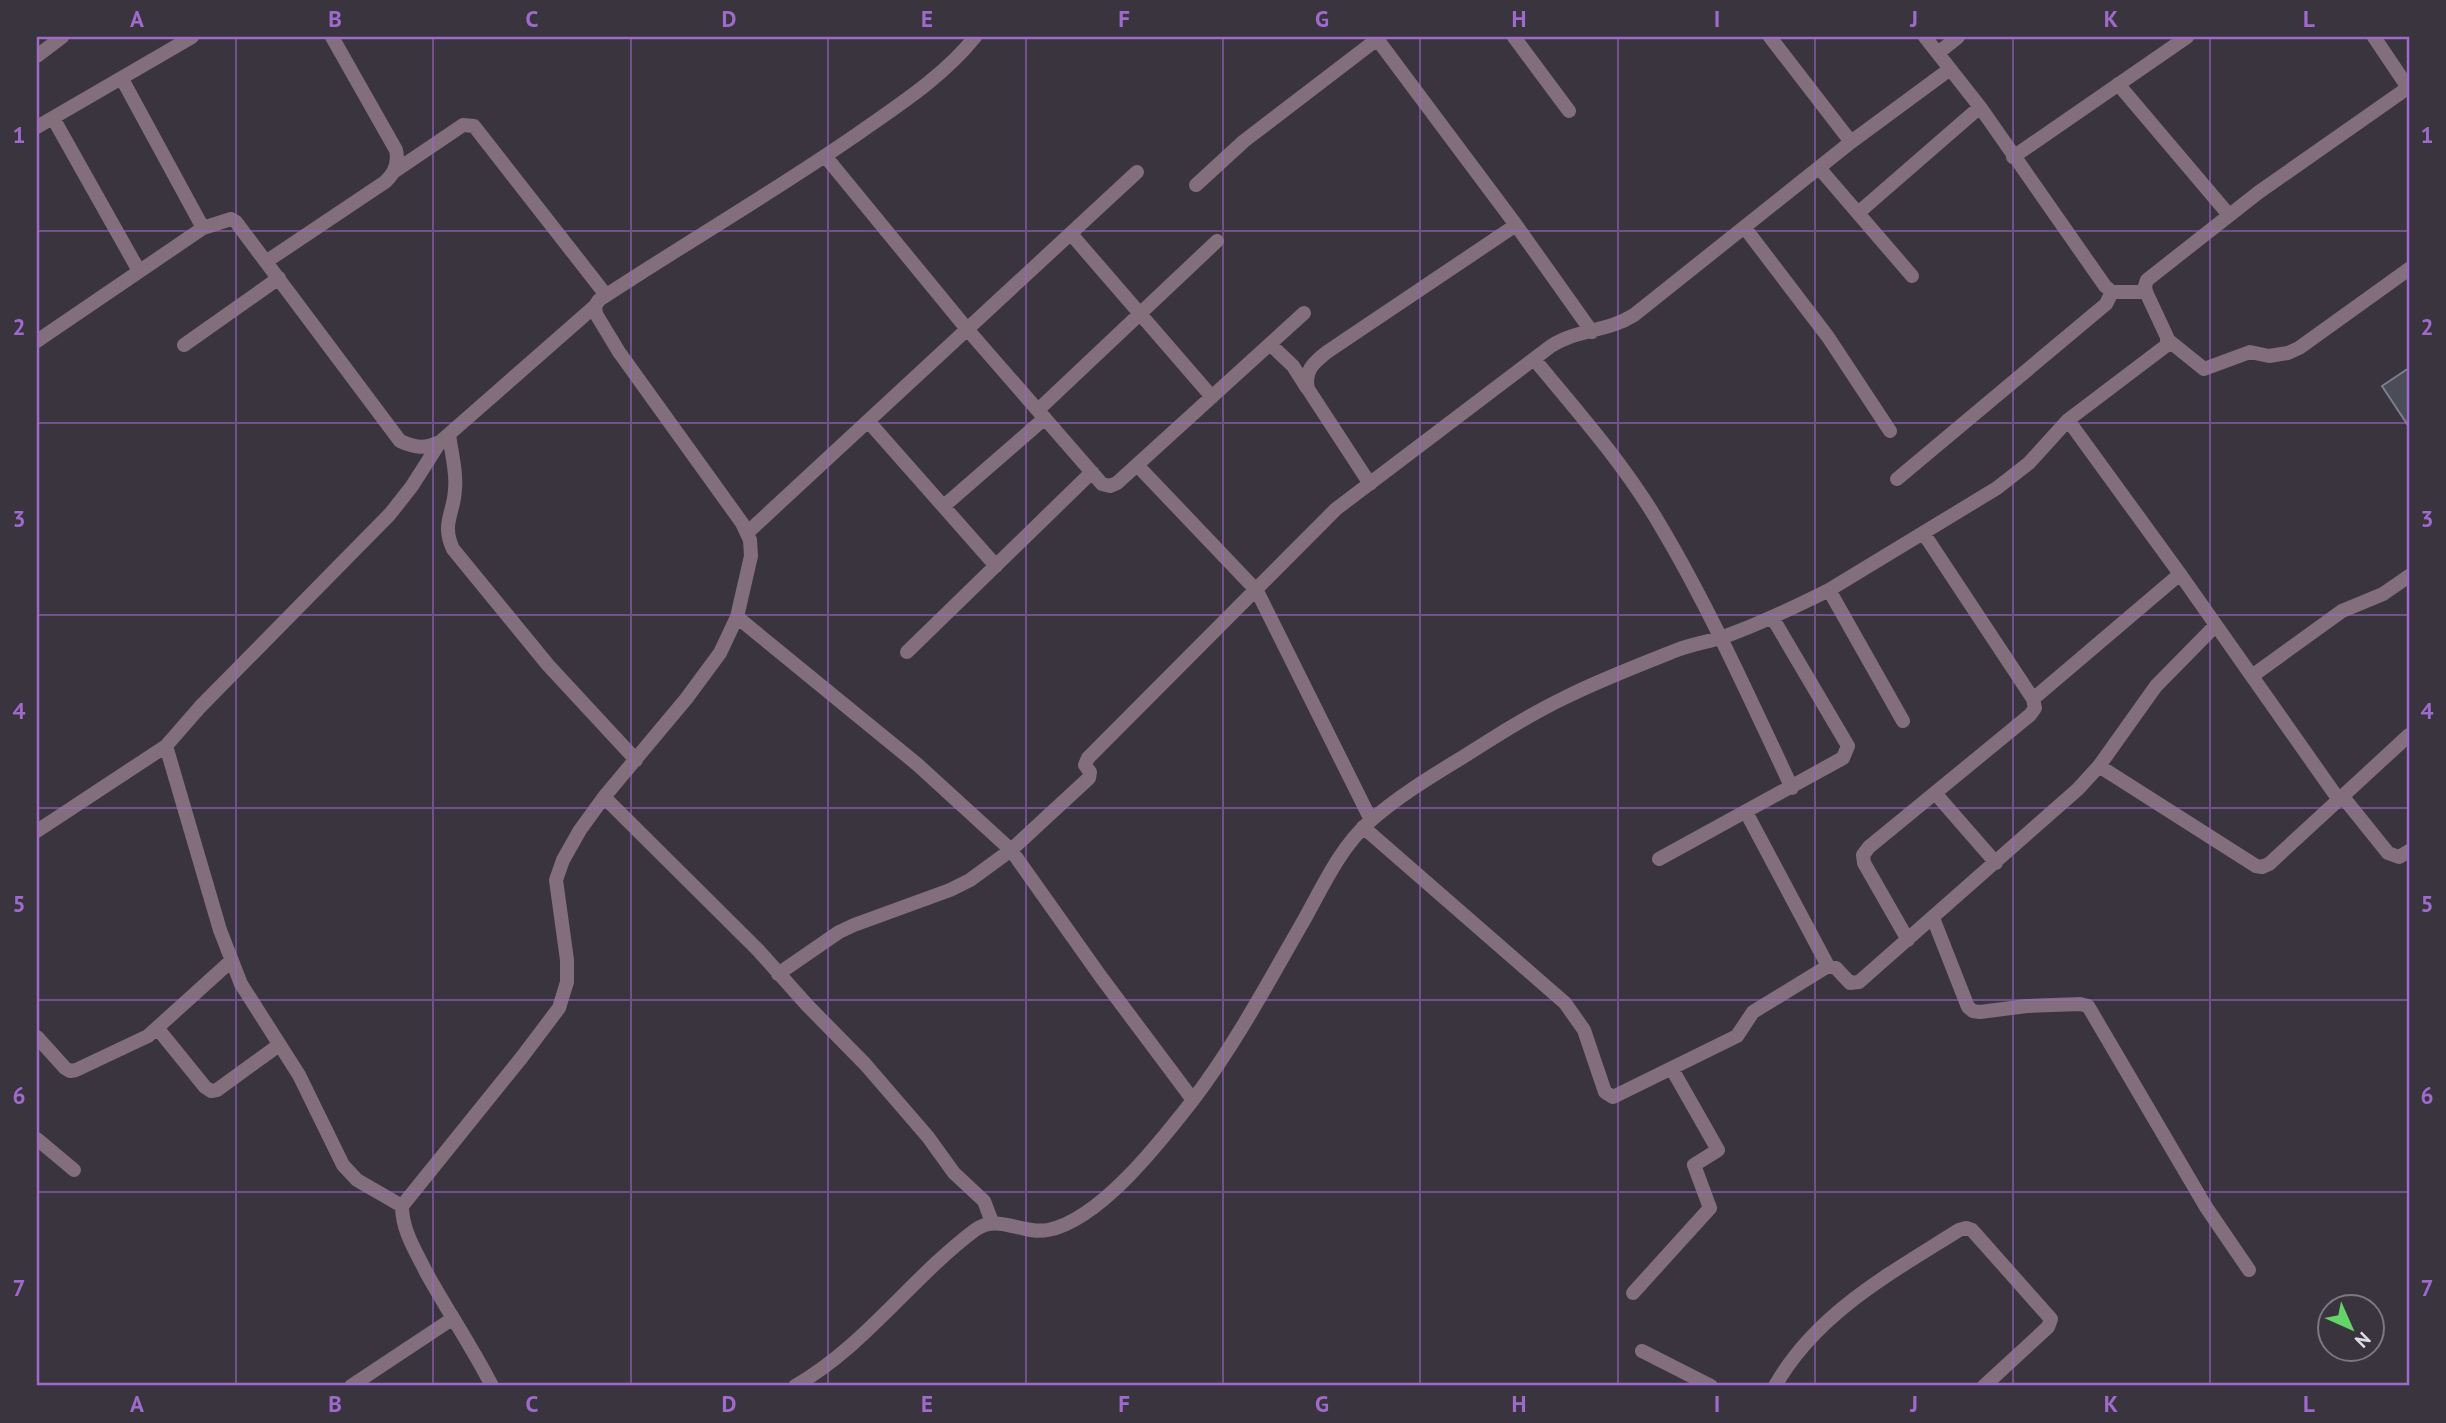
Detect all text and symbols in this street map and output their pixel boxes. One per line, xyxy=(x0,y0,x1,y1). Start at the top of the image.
text: A xyxy=(130,4,144,33)
text: B xyxy=(328,4,342,33)
text: C xyxy=(526,4,539,33)
text: D xyxy=(722,4,736,33)
text: E xyxy=(921,4,933,33)
text: F xyxy=(1118,4,1130,33)
text: G xyxy=(1315,4,1329,33)
text: H xyxy=(1512,4,1526,33)
text: I xyxy=(1714,4,1720,33)
text: J xyxy=(1909,4,1918,33)
text: K xyxy=(2104,4,2118,33)
text: L xyxy=(2303,4,2315,33)
text: 1 xyxy=(12,120,26,149)
text: 1 xyxy=(2420,120,2434,149)
text: 2 xyxy=(12,312,26,341)
text: 2 xyxy=(2420,312,2434,341)
text: 3 xyxy=(12,504,26,533)
text: 3 xyxy=(2420,504,2434,533)
text: 4 xyxy=(12,696,26,725)
text: 4 xyxy=(2420,696,2434,725)
text: 5 xyxy=(12,889,26,918)
text: 5 xyxy=(2420,889,2434,918)
text: 6 xyxy=(12,1081,26,1110)
text: 6 xyxy=(2420,1081,2434,1110)
text: 7 xyxy=(12,1273,26,1302)
text: 7 xyxy=(2420,1273,2434,1302)
north arrow xyxy=(2316,1294,2386,1364)
text: N xyxy=(2350,1327,2376,1353)
text: A xyxy=(130,1389,144,1418)
text: B xyxy=(328,1389,342,1418)
text: C xyxy=(526,1389,539,1418)
text: D xyxy=(722,1389,736,1418)
text: E xyxy=(921,1389,933,1418)
text: F xyxy=(1118,1389,1130,1418)
text: G xyxy=(1315,1389,1329,1418)
text: H xyxy=(1512,1389,1526,1418)
text: I xyxy=(1714,1389,1720,1418)
text: J xyxy=(1909,1389,1918,1418)
text: K xyxy=(2104,1389,2118,1418)
text: L xyxy=(2303,1389,2315,1418)

